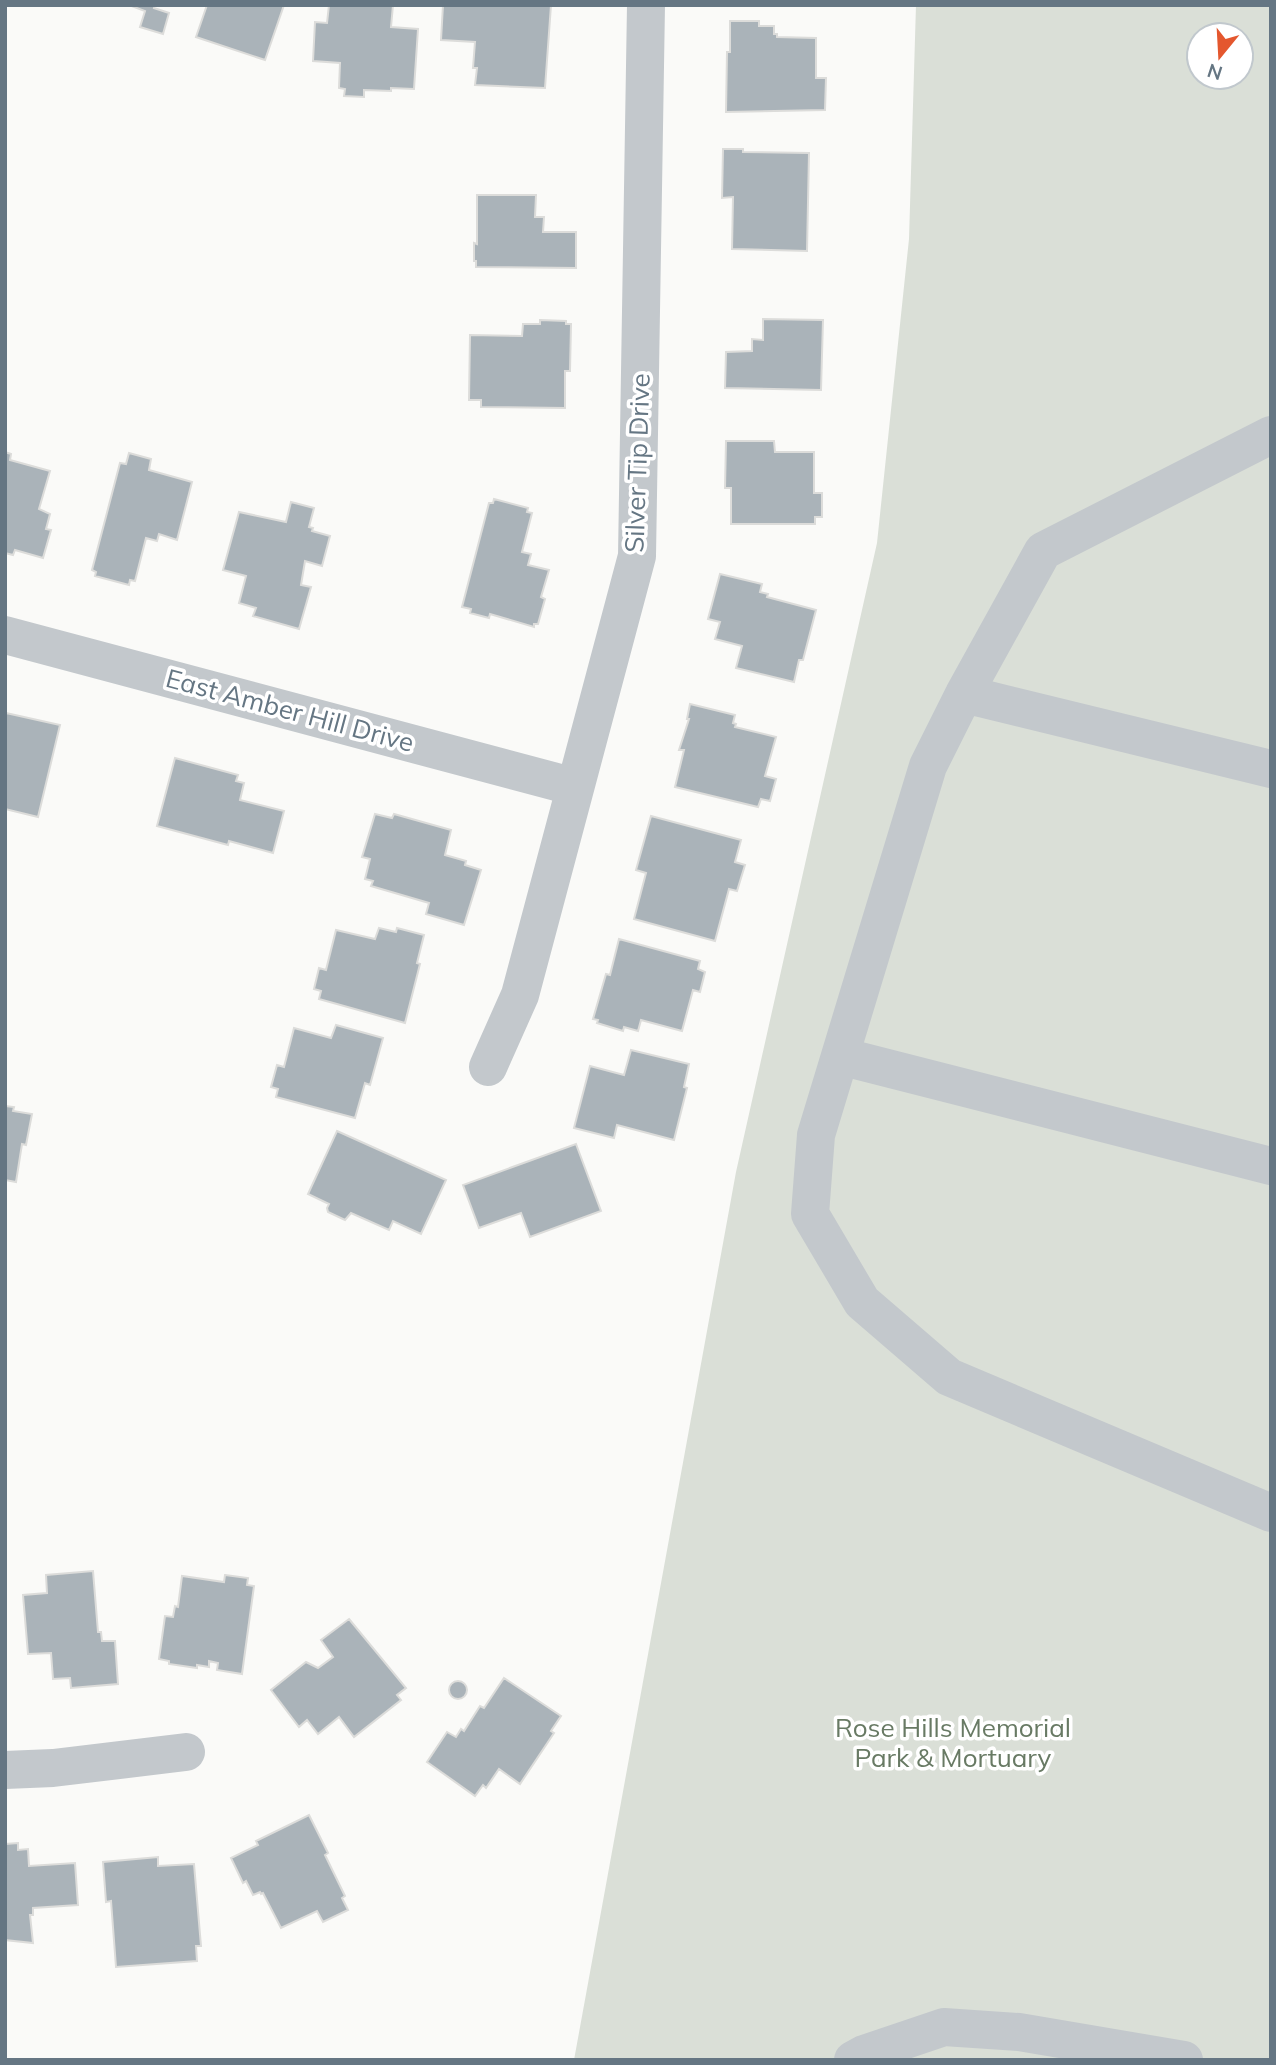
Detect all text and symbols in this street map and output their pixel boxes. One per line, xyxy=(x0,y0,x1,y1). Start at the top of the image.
north arrow xyxy=(1185,21,1255,91)
text: N xyxy=(1204,59,1225,86)
street label: Silver Tip Drive xyxy=(617,373,657,553)
street label: East Amber Hill Drive xyxy=(162,661,418,759)
park label: Rose Hills Memorial Park & Mortuary xyxy=(835,1711,1071,1774)

